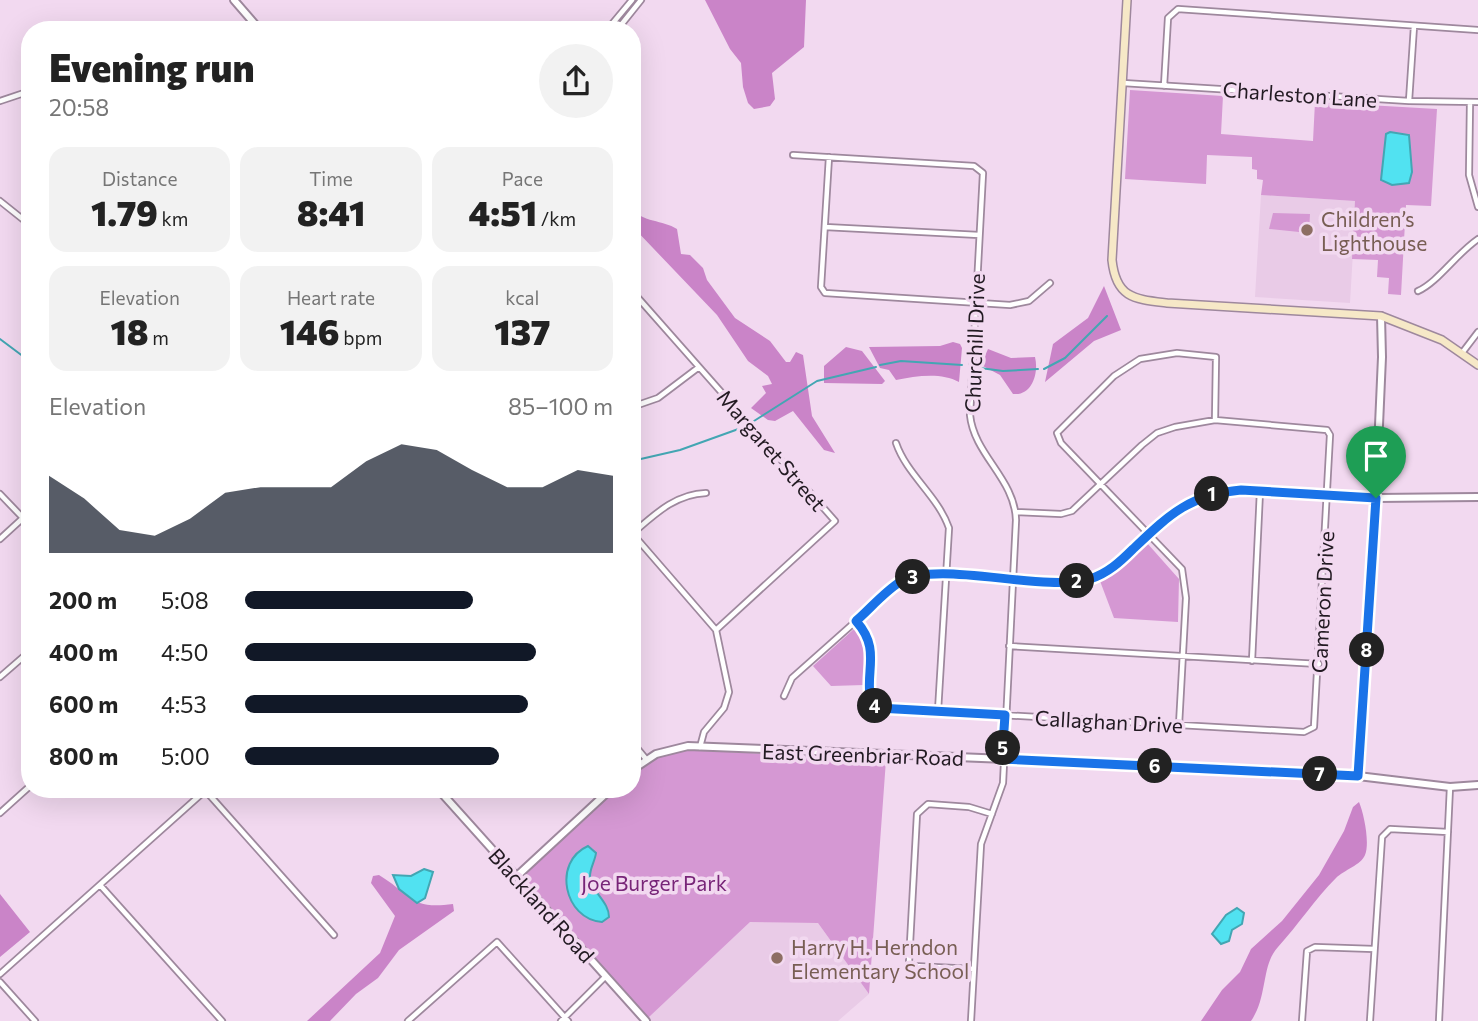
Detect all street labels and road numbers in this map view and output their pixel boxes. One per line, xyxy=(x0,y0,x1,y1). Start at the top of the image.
street label: Charleston Lane xyxy=(1222,76,1378,112)
street label: Churchill Drive xyxy=(959,273,989,413)
street label: Margaret Street xyxy=(713,384,831,516)
street label: Cameron Drive xyxy=(1306,530,1338,674)
street label: Callaghan Drive xyxy=(1034,705,1184,737)
street label: East Greenbriar Road xyxy=(762,738,964,770)
street label: Blackland Road xyxy=(484,843,600,967)

